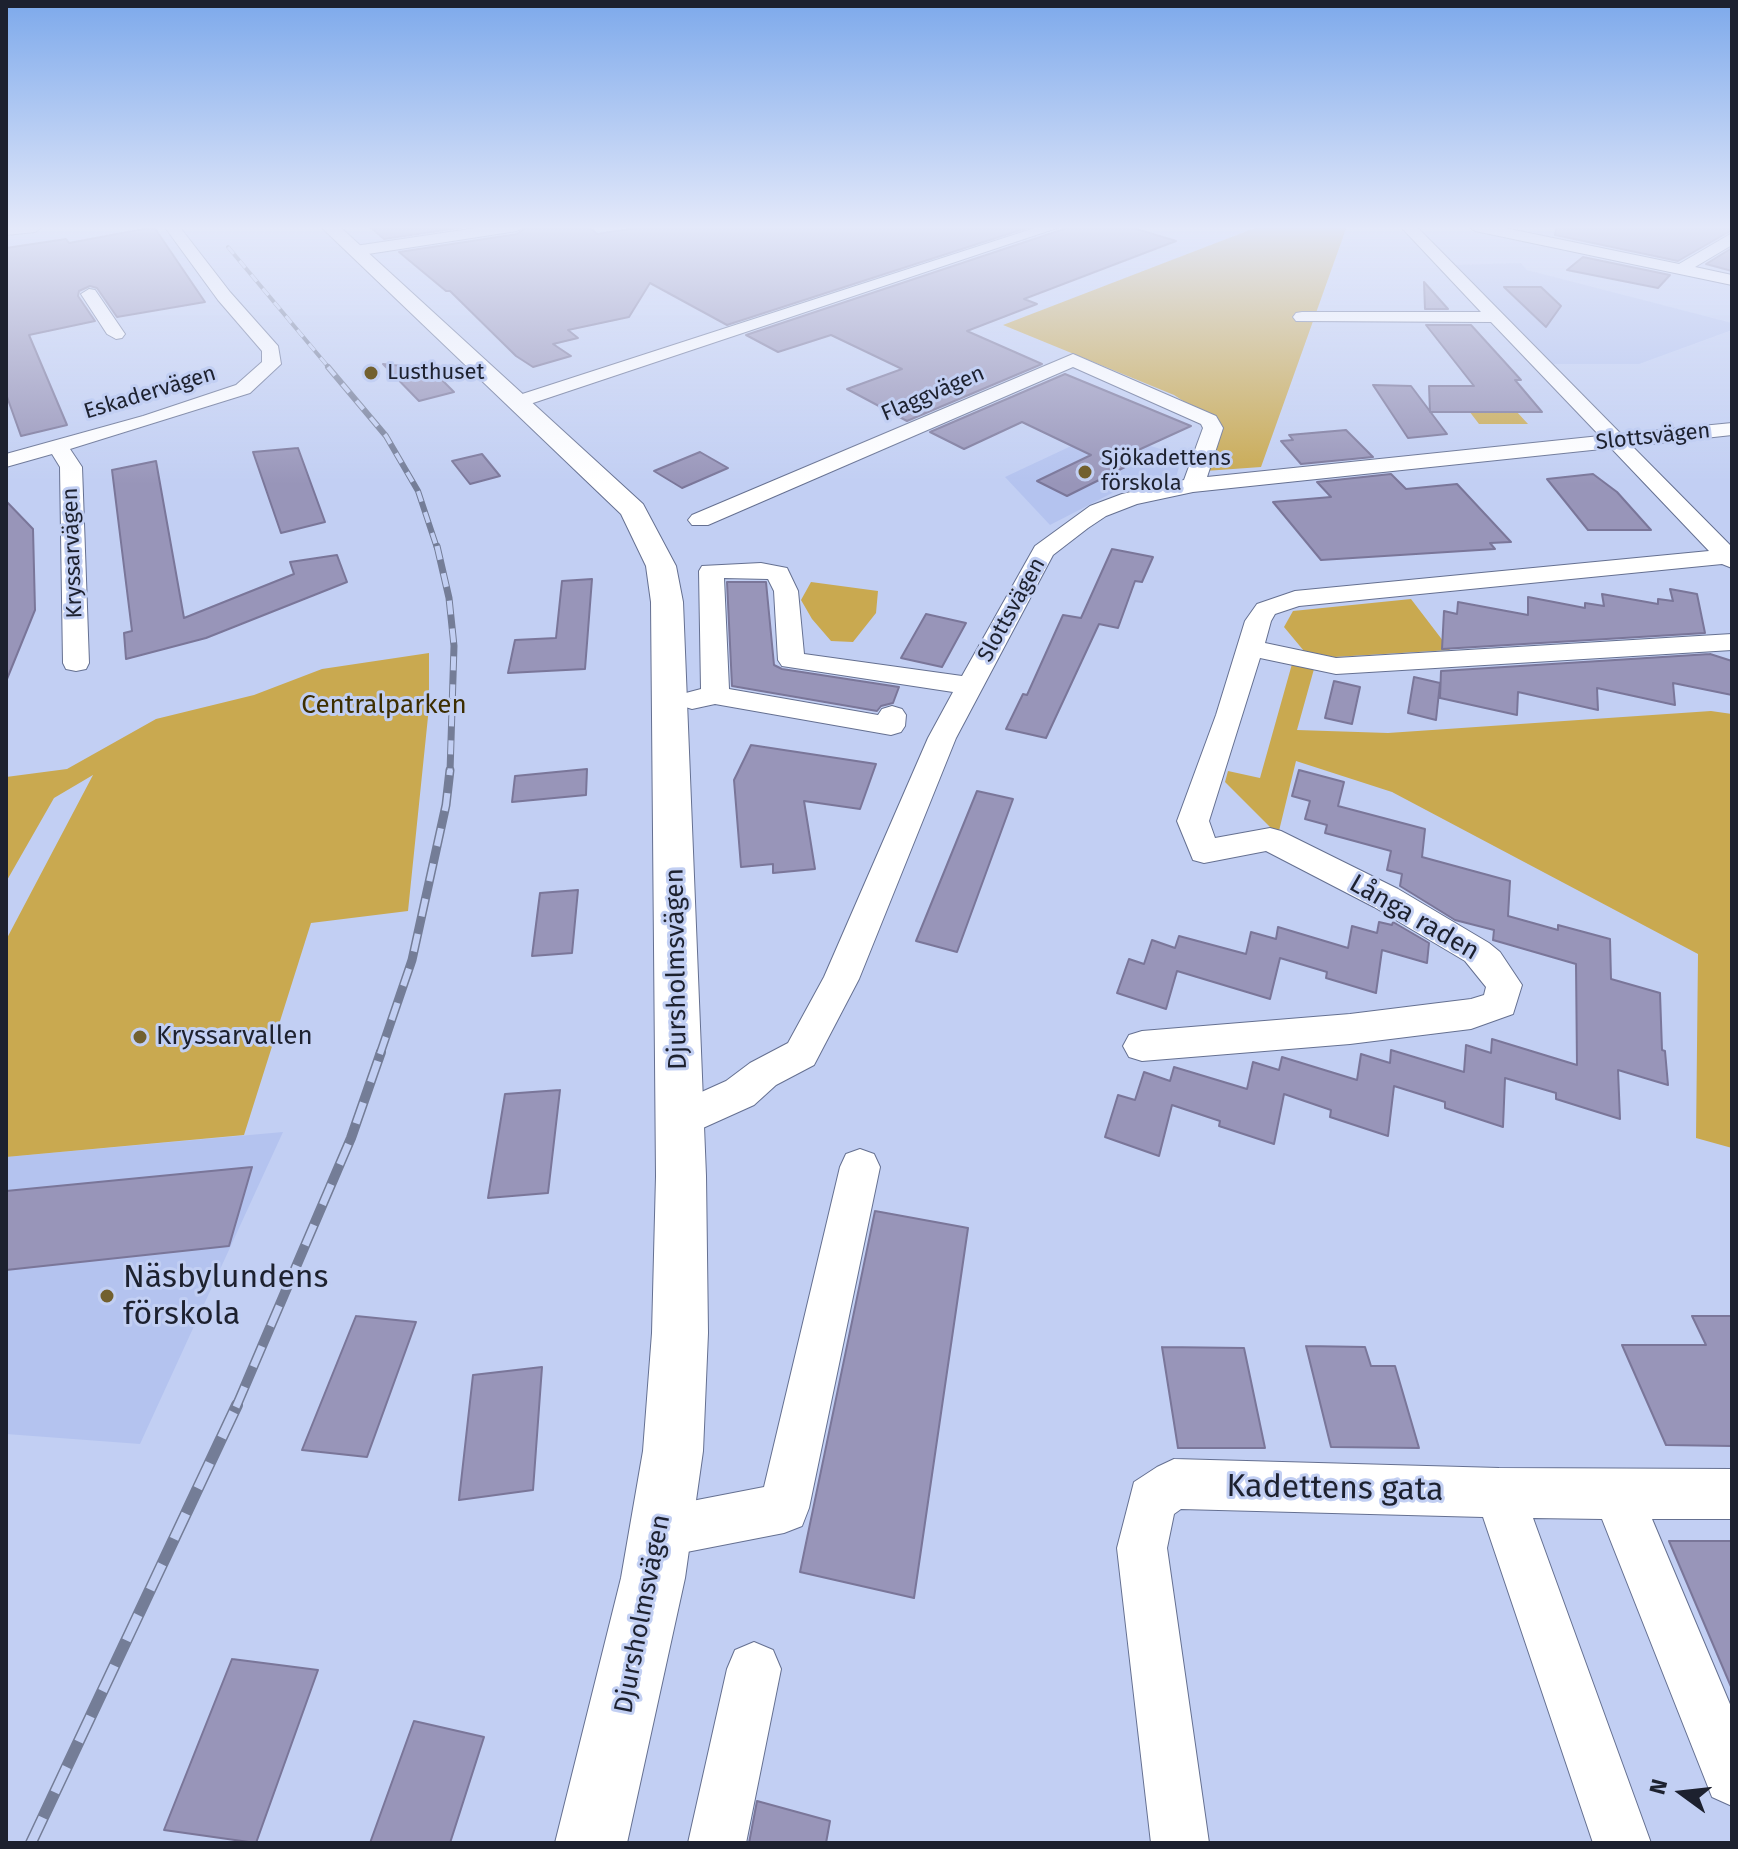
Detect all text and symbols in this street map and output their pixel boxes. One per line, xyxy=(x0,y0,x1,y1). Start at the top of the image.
street label: Eskadervägen xyxy=(81,360,219,426)
place label: Lusthuset xyxy=(387,360,485,386)
street label: Flaggvägen xyxy=(877,360,989,428)
marker: Lusthuset xyxy=(362,364,380,382)
street label: Slottsvägen xyxy=(1594,418,1712,456)
place label: Sjökadettens förskola xyxy=(1101,446,1231,498)
marker: Sjökadettens förskola xyxy=(1076,463,1094,481)
street label: Kryssarvägen xyxy=(58,487,88,619)
street label: Slottsvägen xyxy=(973,553,1051,667)
park label: Centralparken xyxy=(301,690,467,722)
street label: Djursholmsvägen xyxy=(660,868,694,1070)
street label: Långa raden xyxy=(1344,868,1484,968)
place label: Kryssarvallen xyxy=(156,1021,313,1053)
marker: Kryssarvallen xyxy=(131,1028,149,1046)
place label: Näsbylundens förskola xyxy=(123,1259,329,1334)
marker: Näsbylundens förskola xyxy=(98,1287,116,1305)
street label: Kadettens gata xyxy=(1226,1468,1444,1510)
street label: Djursholmsvägen xyxy=(608,1512,678,1716)
north arrow xyxy=(1642,1753,1722,1833)
text: N xyxy=(1643,1776,1673,1797)

